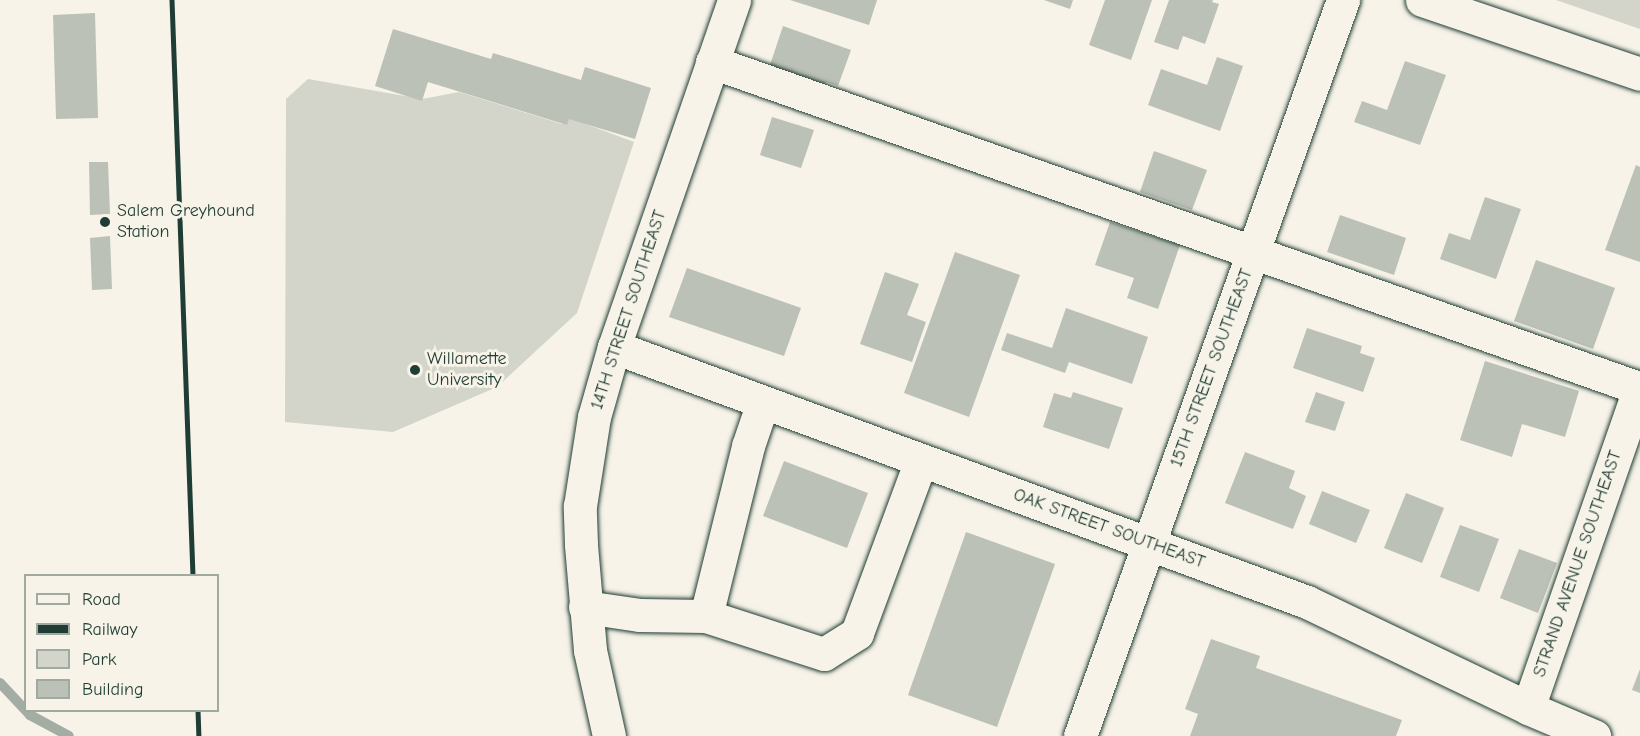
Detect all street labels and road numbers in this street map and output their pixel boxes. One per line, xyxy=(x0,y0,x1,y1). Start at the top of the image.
street label: 14TH STREET SOUTHEAST xyxy=(587,208,671,412)
street label: 15TH STREET SOUTHEAST xyxy=(1166,266,1258,470)
street label: STRAND AVENUE SOUTHEAST xyxy=(1529,448,1627,680)
street label: OAK STREET SOUTHEAST xyxy=(1010,484,1208,574)

